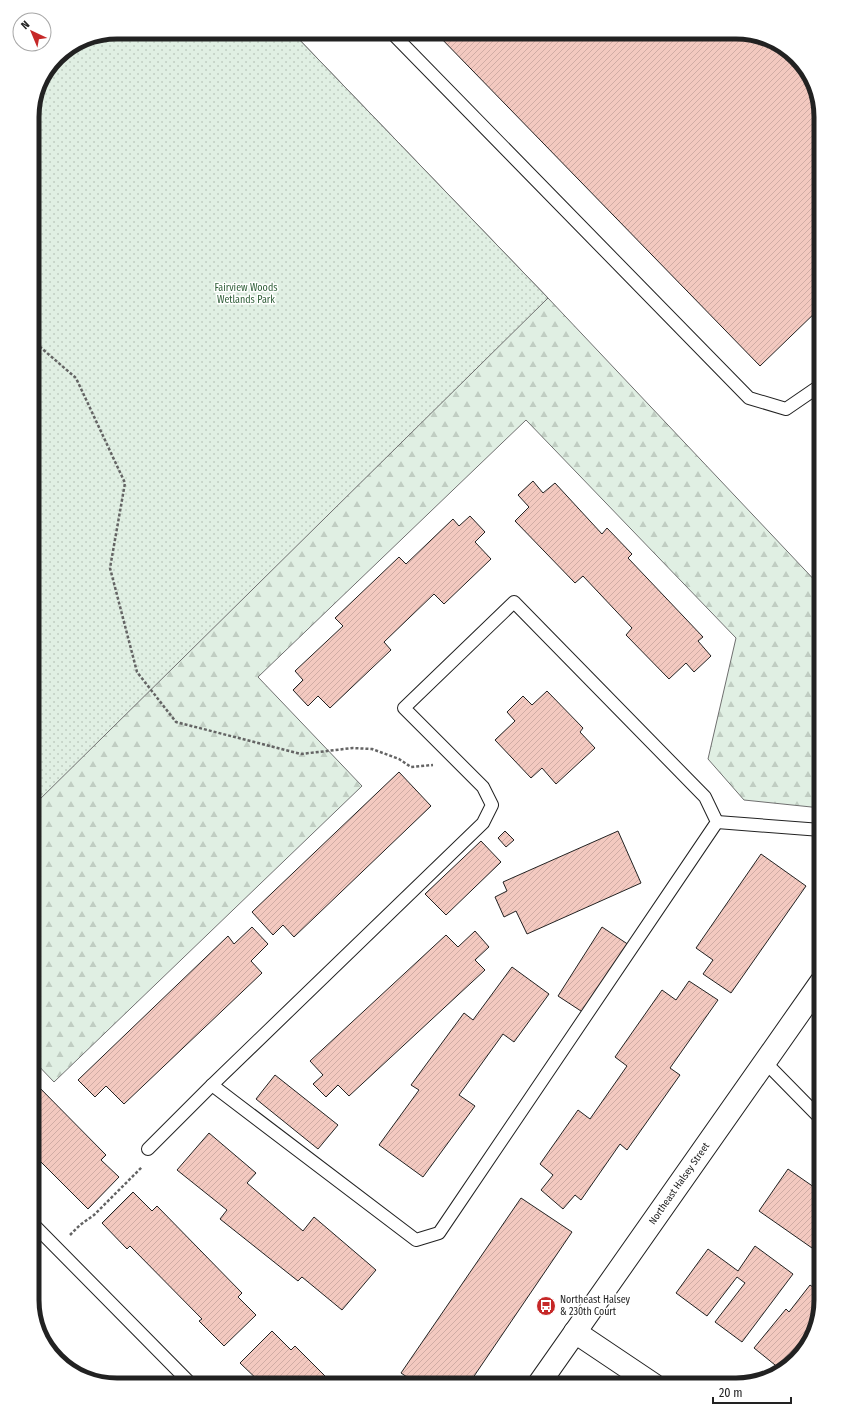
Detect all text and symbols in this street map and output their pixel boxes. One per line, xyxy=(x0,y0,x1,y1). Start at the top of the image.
north arrow xyxy=(12,12,52,52)
text: N xyxy=(19,18,32,32)
park label: Fairview Woods Wetlands Park xyxy=(214,282,278,306)
street label: Northeast Halsey Street xyxy=(647,1140,713,1227)
place label: Northeast Halsey & 230th Court xyxy=(560,1294,631,1318)
bus stop icon: Northeast Halsey & 230th Court xyxy=(535,1295,557,1317)
scale bar xyxy=(713,1379,791,1405)
text: 20 m xyxy=(719,1386,743,1400)

